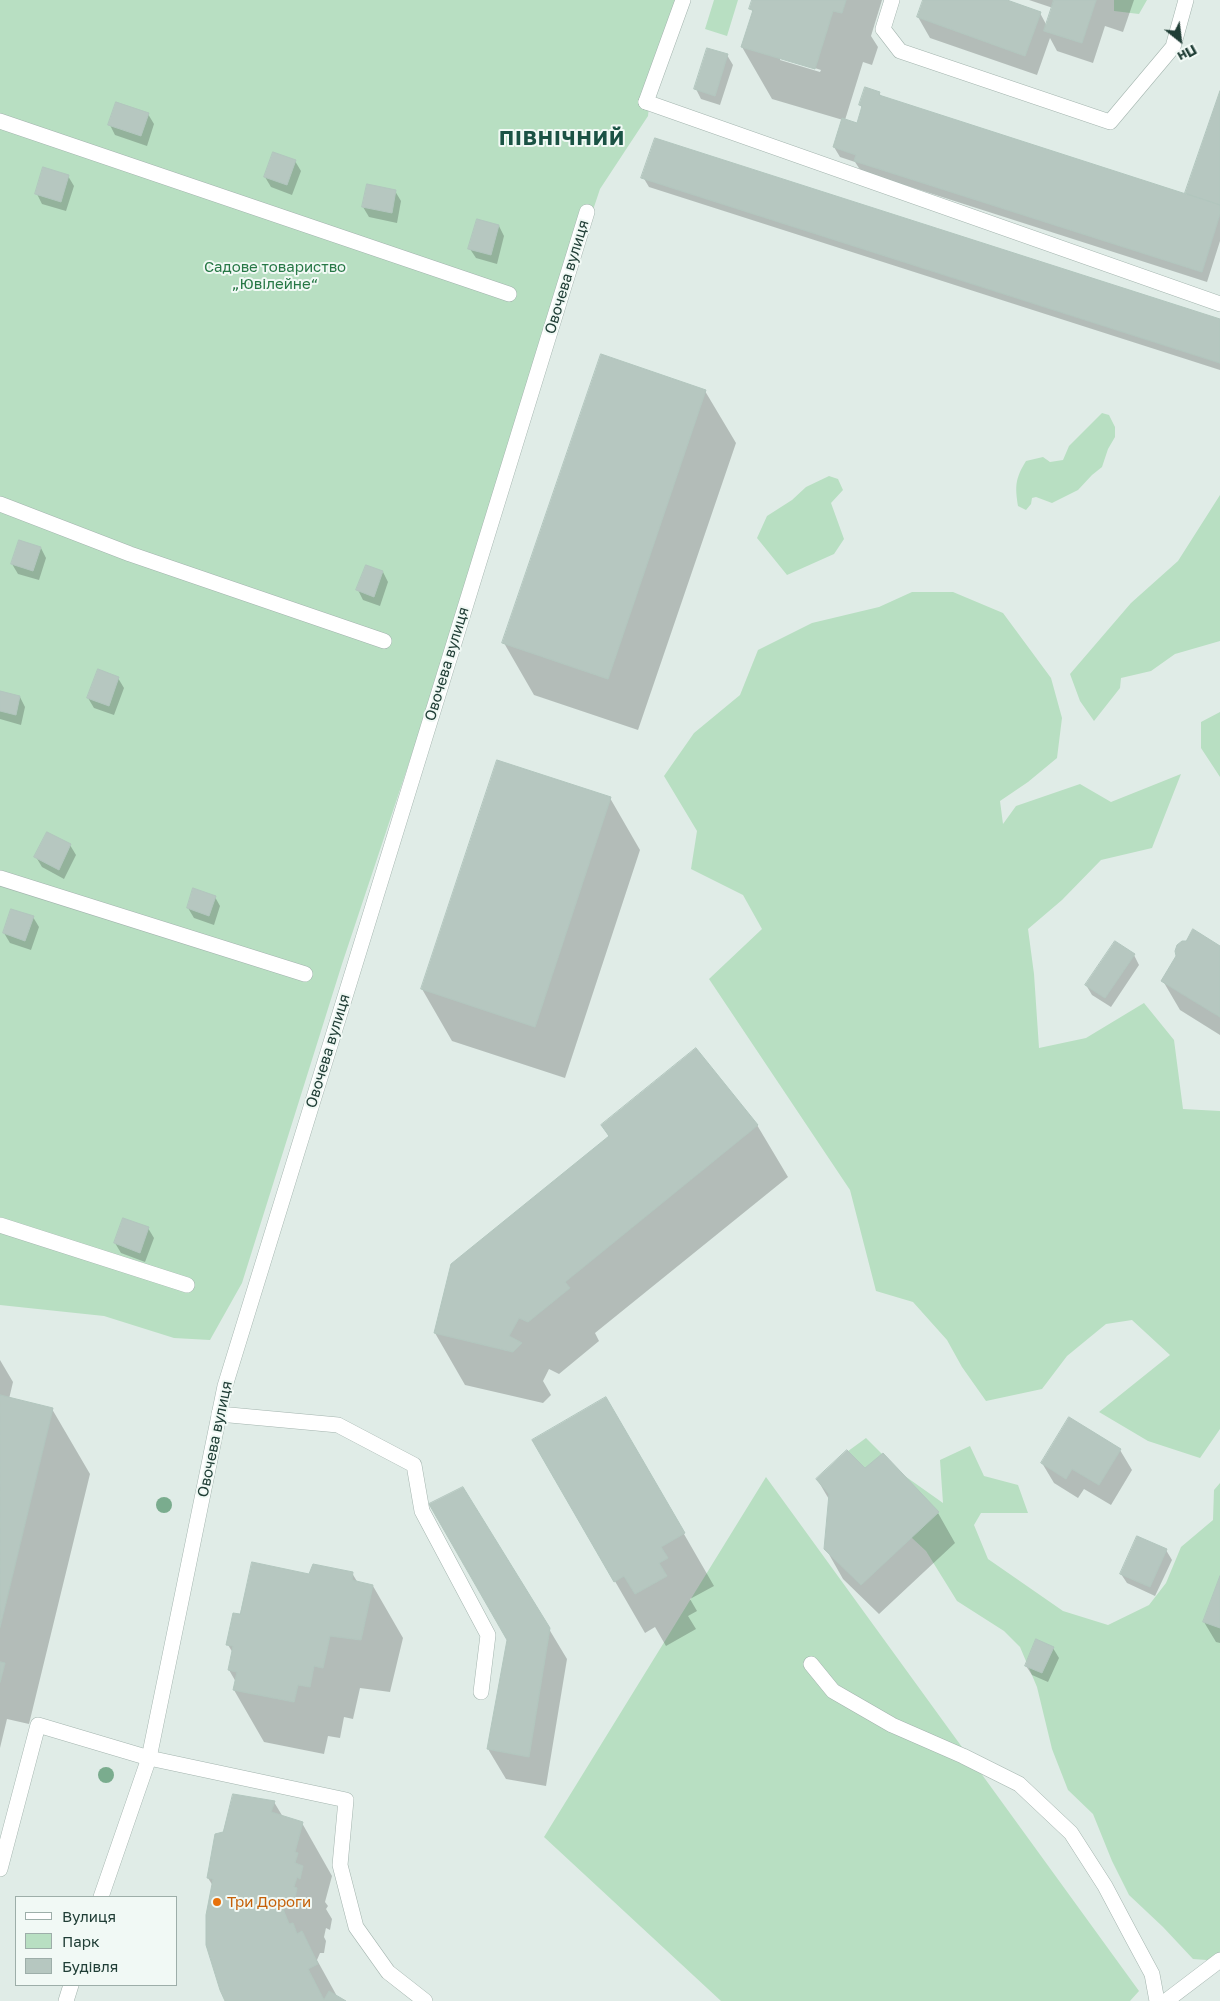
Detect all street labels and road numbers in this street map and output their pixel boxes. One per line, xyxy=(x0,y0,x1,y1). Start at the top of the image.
street label: Овочева вулиця xyxy=(541,218,593,336)
street label: Овочева вулиця xyxy=(421,605,473,723)
street label: Овочева вулиця xyxy=(302,992,354,1110)
street label: Овочева вулиця xyxy=(194,1379,236,1499)

